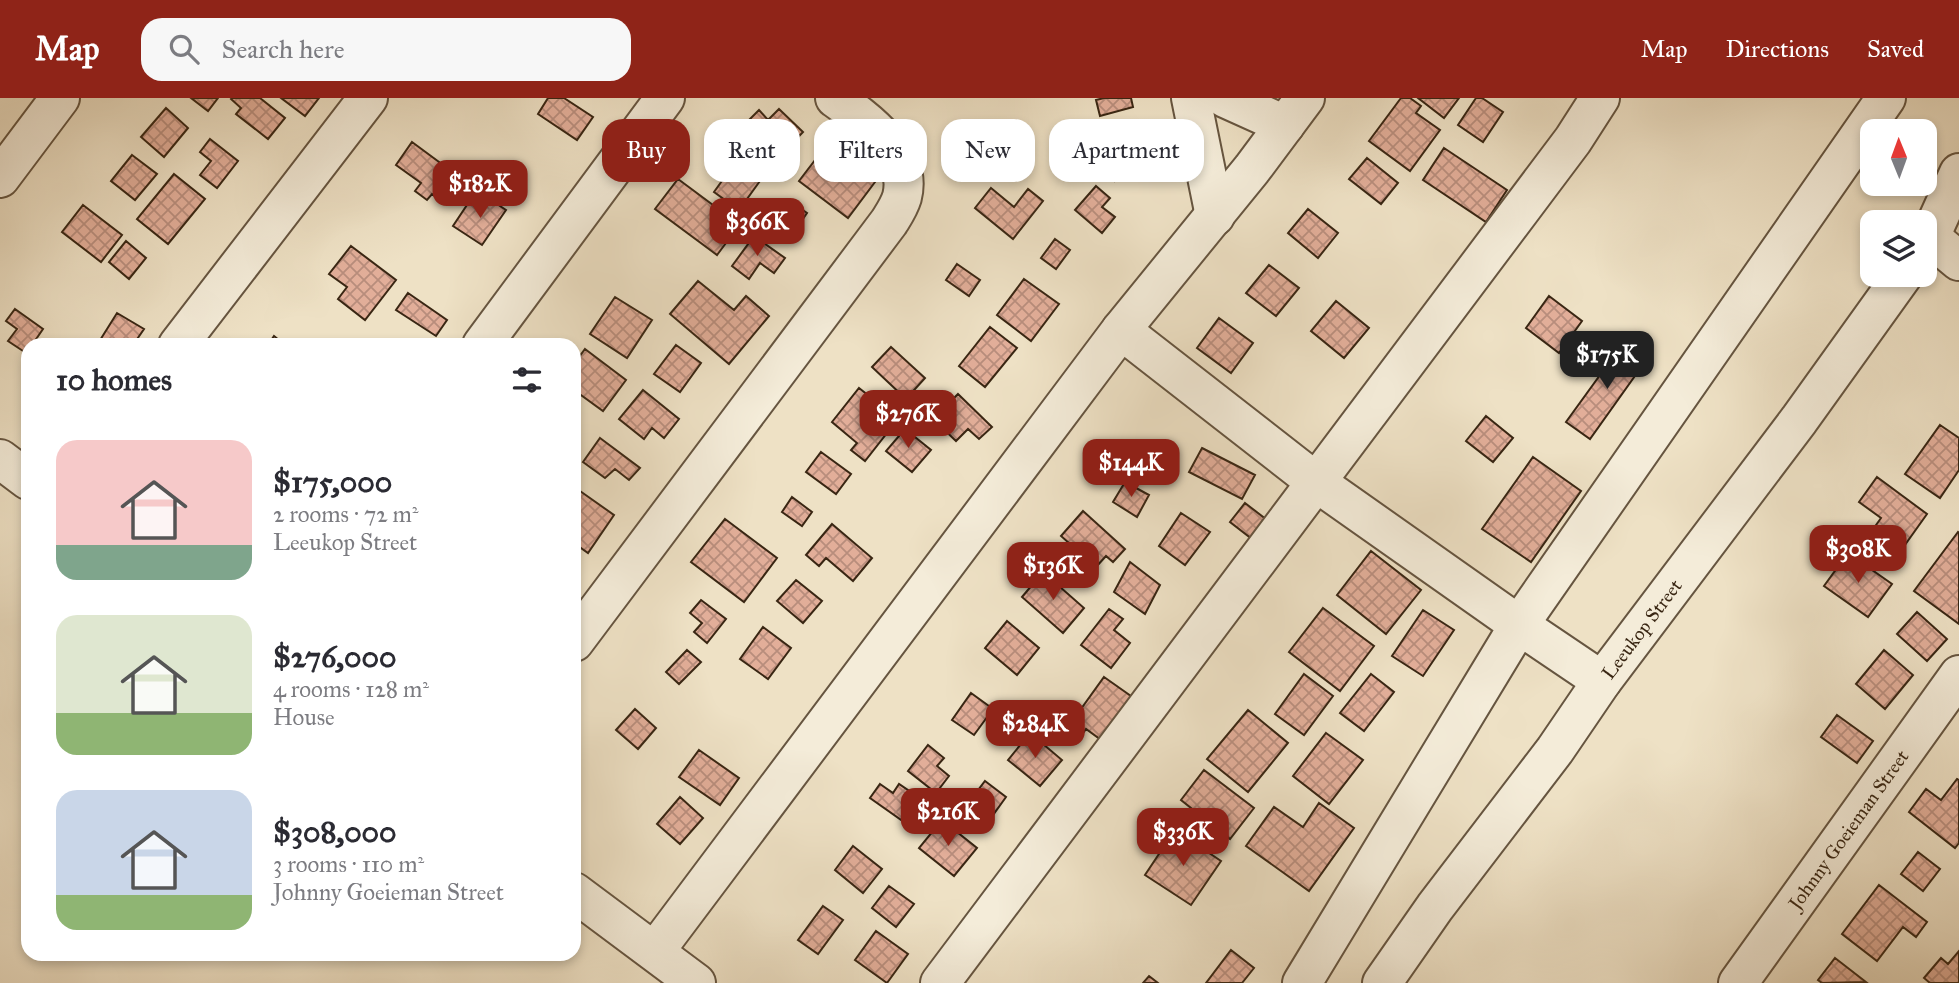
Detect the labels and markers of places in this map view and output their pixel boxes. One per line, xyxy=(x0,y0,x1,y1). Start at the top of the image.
pin: $182K xyxy=(431,160,529,220)
pin: $366K xyxy=(708,198,806,258)
pin: $175K xyxy=(1558,331,1656,391)
pin: $276K xyxy=(859,390,957,450)
pin: $144K xyxy=(1082,440,1180,499)
pin: $308K xyxy=(1809,526,1907,585)
pin: $136K xyxy=(1004,542,1102,602)
pin: $284K xyxy=(986,700,1084,760)
pin: $216K xyxy=(899,788,997,848)
pin: $336K xyxy=(1134,808,1232,868)

